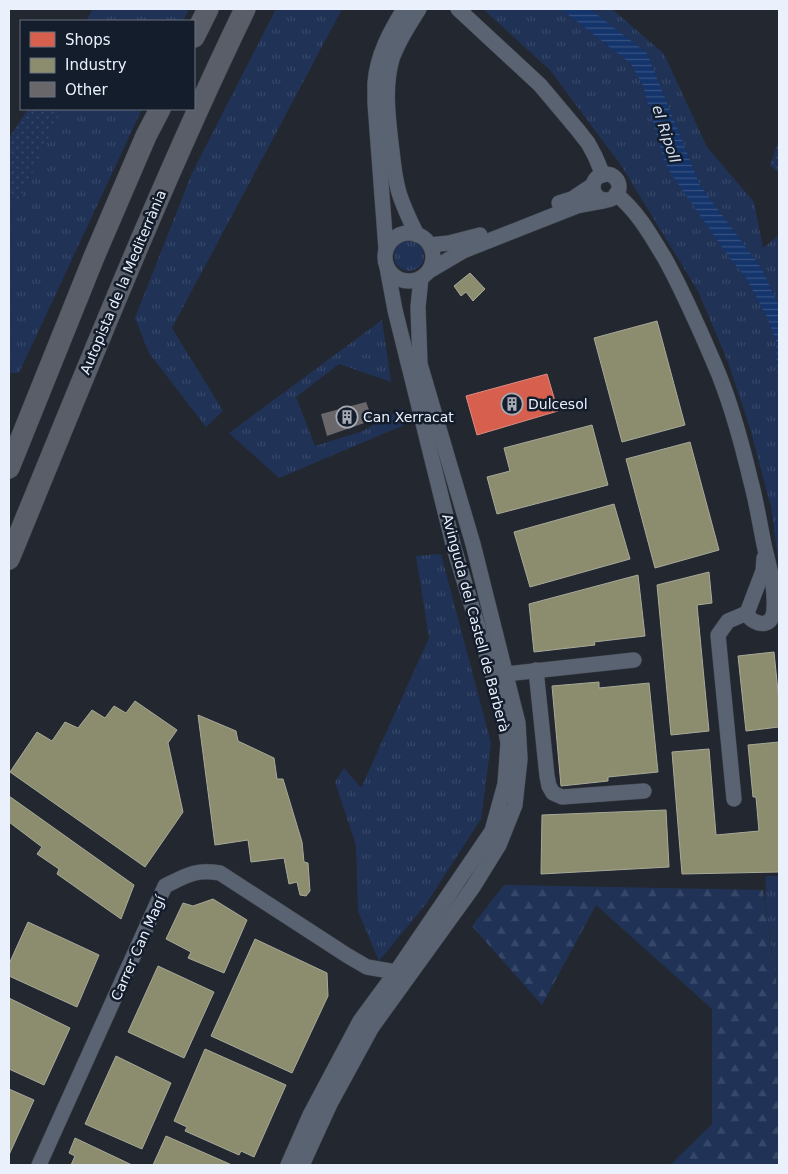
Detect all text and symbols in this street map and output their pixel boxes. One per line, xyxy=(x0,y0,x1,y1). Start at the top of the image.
legend xyxy=(20,20,195,110)
text: Shops xyxy=(65,31,111,49)
text: Industry xyxy=(65,56,127,74)
text: Other xyxy=(65,81,108,99)
water label: el Ripoll xyxy=(648,103,684,166)
street label: Autopista de la Mediterrània xyxy=(77,187,169,377)
building icon: Dulcesol xyxy=(500,392,524,416)
place label: Dulcesol xyxy=(528,396,588,412)
building icon: Can Xerracat xyxy=(335,405,359,429)
place label: Can Xerracat xyxy=(363,409,454,425)
street label: Avinguda del Castell de Barberà xyxy=(439,512,513,734)
street label: Carrer Can Magí xyxy=(108,892,169,1003)

